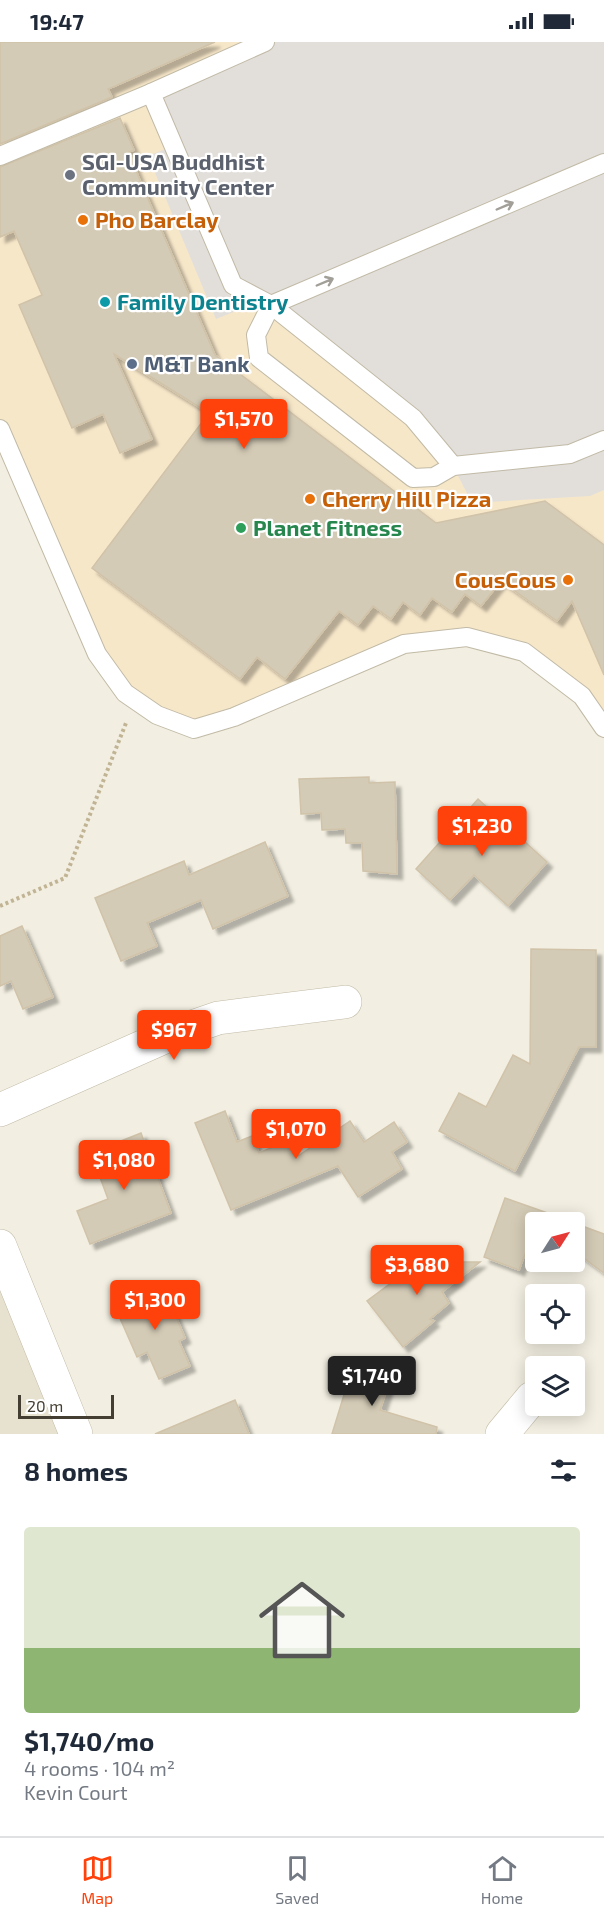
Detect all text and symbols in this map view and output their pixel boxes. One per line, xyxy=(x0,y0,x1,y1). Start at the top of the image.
text: 19:47 xyxy=(30,8,84,34)
place label: SGI-USA Buddhist Community Center xyxy=(82,148,275,200)
marker: SGI-USA Buddhist Community Center xyxy=(63,168,77,182)
one-way arrow xyxy=(495,200,513,211)
place label: Pho Barclay xyxy=(95,206,219,233)
marker: Pho Barclay xyxy=(76,213,90,227)
one-way arrow xyxy=(316,276,334,287)
place label: Family Dentistry xyxy=(117,288,289,315)
marker: Family Dentistry xyxy=(98,295,112,309)
place label: M&T Bank xyxy=(144,350,250,376)
marker: M&T Bank xyxy=(125,357,139,371)
pin: $1,570 xyxy=(195,399,293,450)
text: $1,570 xyxy=(214,406,274,430)
place label: Cherry Hill Pizza xyxy=(322,485,491,512)
marker: Cherry Hill Pizza xyxy=(303,492,317,506)
place label: Planet Fitness xyxy=(253,514,402,540)
marker: Planet Fitness xyxy=(234,521,248,535)
place label: CousCous xyxy=(455,566,556,592)
marker: CousCous xyxy=(561,573,575,587)
pin: $1,230 xyxy=(433,806,531,857)
text: $1,230 xyxy=(452,813,512,837)
pin: $967 xyxy=(138,1010,210,1061)
text: $967 xyxy=(151,1017,197,1041)
pin: $1,070 xyxy=(247,1109,345,1160)
text: $1,070 xyxy=(266,1116,326,1140)
pin: $1,080 xyxy=(75,1140,173,1191)
text: $1,080 xyxy=(93,1147,155,1171)
north arrow xyxy=(525,1212,585,1272)
map controls xyxy=(525,1212,585,1416)
pin: $3,680 xyxy=(368,1245,466,1296)
text: $3,680 xyxy=(385,1252,449,1276)
pin: $1,300 xyxy=(106,1280,204,1331)
button: locate xyxy=(525,1284,585,1344)
text: $1,300 xyxy=(124,1287,186,1311)
pin: $1,740 xyxy=(323,1356,421,1407)
button: layers xyxy=(525,1356,585,1416)
text: $1,740 xyxy=(342,1363,402,1387)
scale bar xyxy=(18,1392,114,1420)
text: 20 m xyxy=(27,1396,63,1415)
icon: filters xyxy=(547,1454,580,1487)
text: 8 homes xyxy=(24,1455,128,1486)
icon: home xyxy=(248,1566,356,1674)
text: $1,740/mo xyxy=(24,1725,154,1756)
text: 4 rooms · 104 m² xyxy=(24,1756,175,1780)
text: Kevin Court xyxy=(24,1780,128,1804)
tab: Map xyxy=(81,1852,114,1907)
tab: Saved xyxy=(275,1852,319,1907)
tab: Home xyxy=(481,1852,523,1907)

